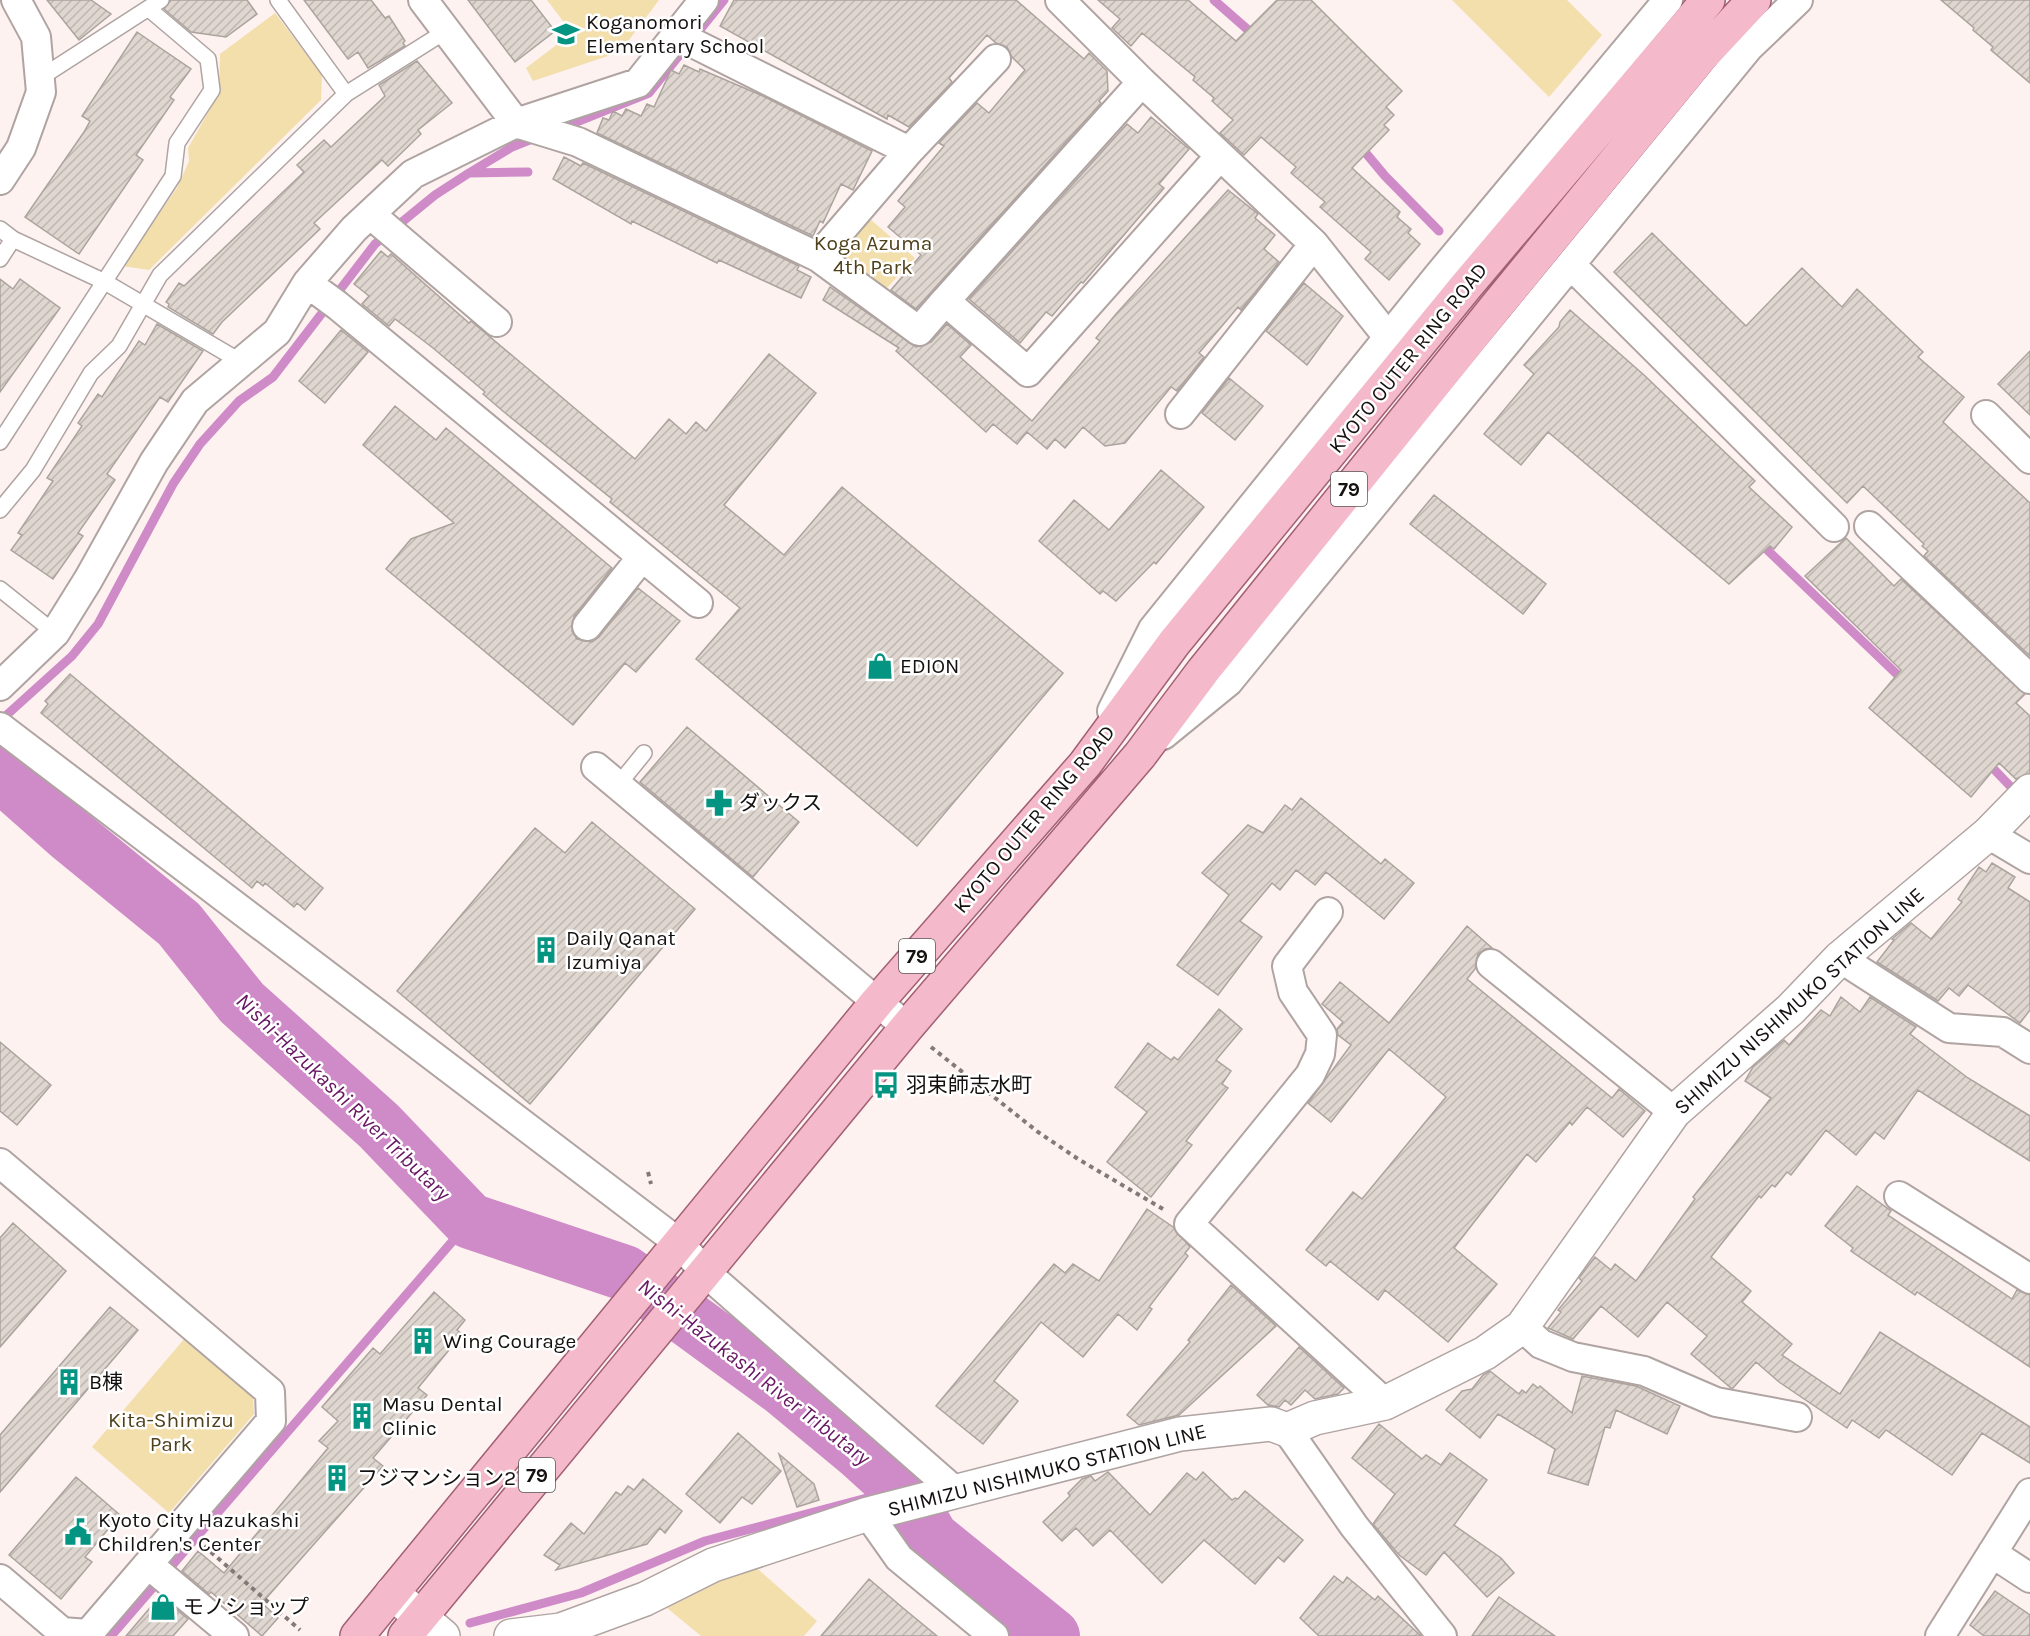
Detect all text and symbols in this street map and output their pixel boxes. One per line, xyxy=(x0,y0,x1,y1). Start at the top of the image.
place label: Koganomori Elementary School xyxy=(586,10,764,58)
school or university icon: Koganomori Elementary School xyxy=(551,19,581,49)
park label: Koga Azuma 4th Park xyxy=(814,231,932,279)
street label: KYOTO OUTER RING ROAD xyxy=(1324,258,1492,458)
road number: 79 xyxy=(1331,472,1367,506)
shop icon: EDION xyxy=(865,651,895,681)
place label: EDION xyxy=(900,654,959,678)
street label: KYOTO OUTER RING ROAD xyxy=(948,720,1120,918)
pharmacy icon: ダックス xyxy=(704,788,734,818)
place label: ダックス xyxy=(739,791,822,815)
street label: SHIMIZU NISHIMUKO STATION LINE xyxy=(1669,882,1929,1120)
place label: Daily Qanat Izumiya xyxy=(566,926,676,974)
building icon: Daily Qanat Izumiya xyxy=(531,935,561,965)
road number: 79 xyxy=(899,939,935,973)
water label: Nishi-Hazukashi River Tributary xyxy=(231,988,456,1207)
bus stop icon: 羽束師志水町 xyxy=(871,1070,901,1100)
place label: 羽束師志水町 xyxy=(906,1073,1032,1097)
water label: Nishi-Hazukashi River Tributary xyxy=(633,1273,876,1472)
building icon: Wing Courage xyxy=(408,1326,438,1356)
place label: Wing Courage xyxy=(443,1329,576,1353)
building icon: B棟 xyxy=(54,1367,84,1397)
place label: B棟 xyxy=(89,1370,123,1394)
place label: Masu Dental Clinic xyxy=(382,1392,503,1440)
building icon: Masu Dental Clinic xyxy=(347,1401,377,1431)
park label: Kita-Shimizu Park xyxy=(108,1408,234,1456)
street label: SHIMIZU NISHIMUKO STATION LINE xyxy=(885,1419,1209,1521)
road number: 79 xyxy=(519,1458,555,1492)
building icon: フジマンション2 xyxy=(322,1463,352,1493)
place label: フジマンション2 xyxy=(357,1466,516,1490)
place label: Kyoto City Hazukashi Children's Center xyxy=(98,1508,300,1556)
public building icon: Kyoto City Hazukashi Children's Center xyxy=(63,1517,93,1547)
shop icon: モノショップ xyxy=(148,1592,178,1622)
place label: モノショップ xyxy=(183,1595,309,1619)

